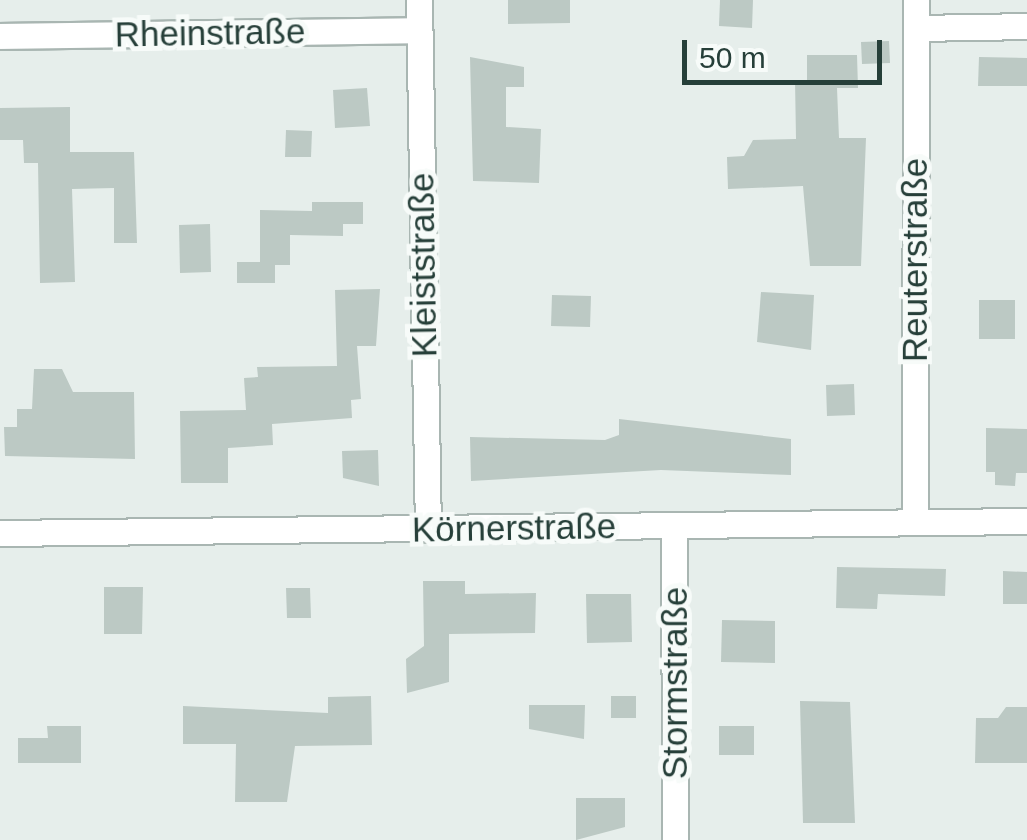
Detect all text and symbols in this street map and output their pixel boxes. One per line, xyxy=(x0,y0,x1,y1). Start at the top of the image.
street label: Rheinstraße xyxy=(114,10,306,56)
scale bar xyxy=(687,20,887,82)
text: 50 m xyxy=(699,41,766,74)
street label: Reuterstraße xyxy=(894,158,936,362)
street label: Kleiststraße xyxy=(400,172,446,358)
street label: Körnerstraße xyxy=(412,505,616,551)
street label: Stormstraße xyxy=(654,587,696,779)

